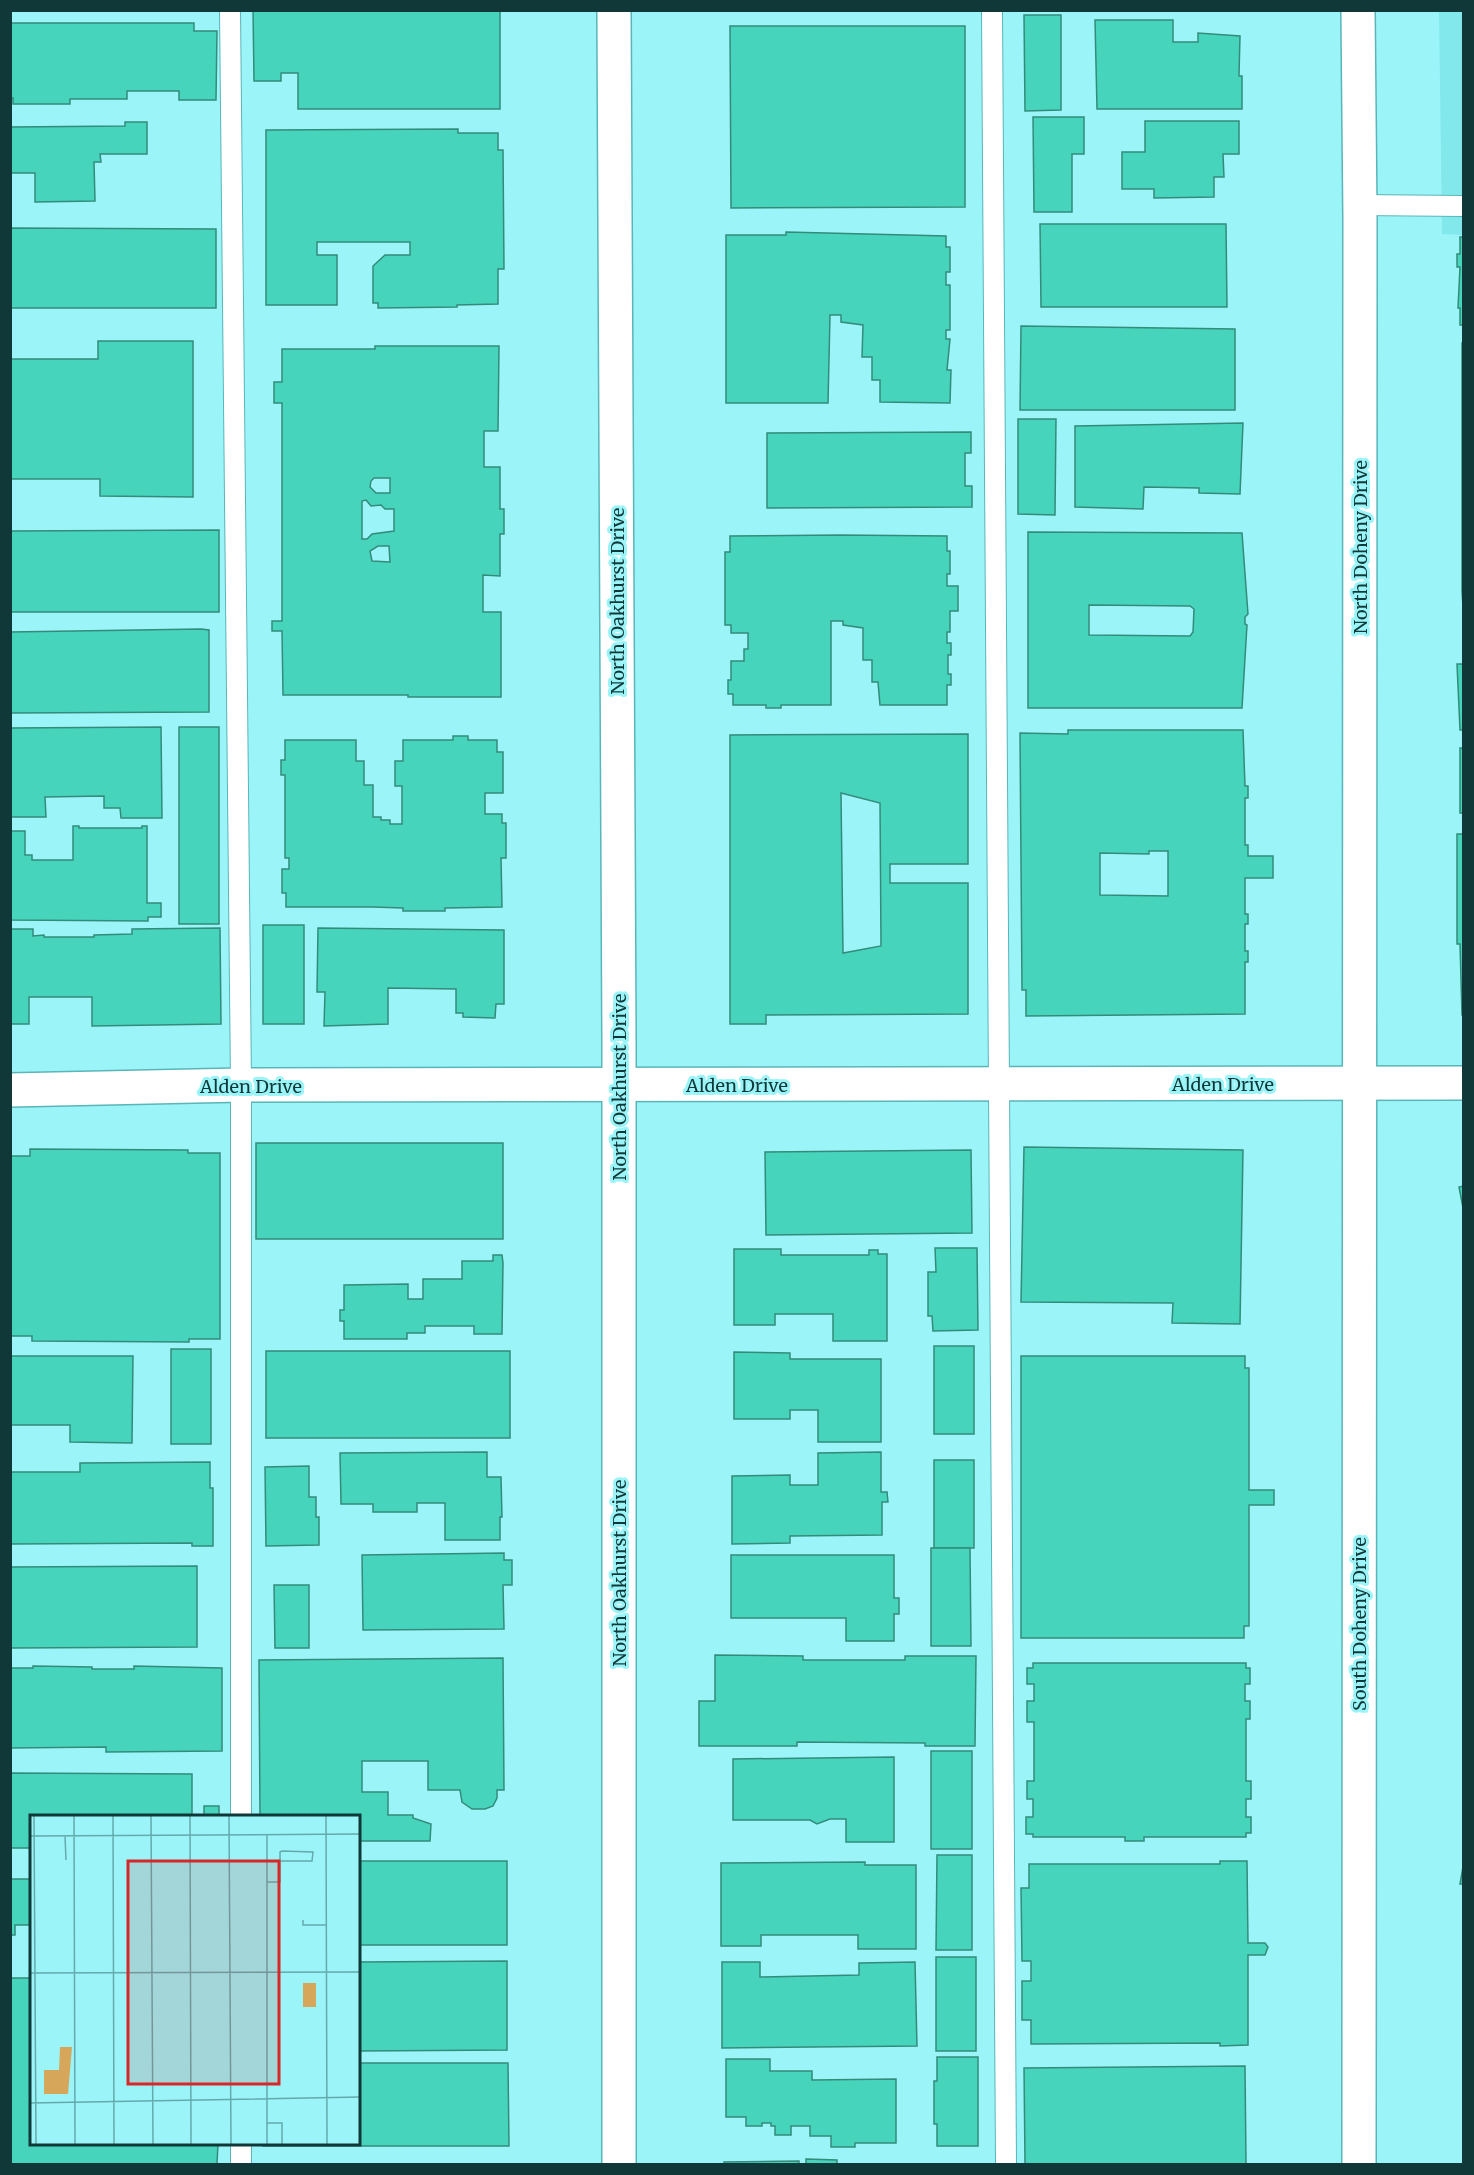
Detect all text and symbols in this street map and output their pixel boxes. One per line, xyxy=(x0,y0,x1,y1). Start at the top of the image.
street label: North Doheny Drive xyxy=(1349,460,1372,634)
street label: North Oakhurst Drive xyxy=(606,508,629,694)
street label: North Oakhurst Drive xyxy=(608,994,631,1180)
street label: Alden Drive xyxy=(1171,1073,1274,1096)
street label: Alden Drive xyxy=(685,1074,788,1097)
street label: Alden Drive xyxy=(199,1075,302,1098)
street label: North Oakhurst Drive xyxy=(608,1480,631,1666)
street label: South Doheny Drive xyxy=(1348,1537,1371,1711)
inset map xyxy=(30,1815,360,2145)

